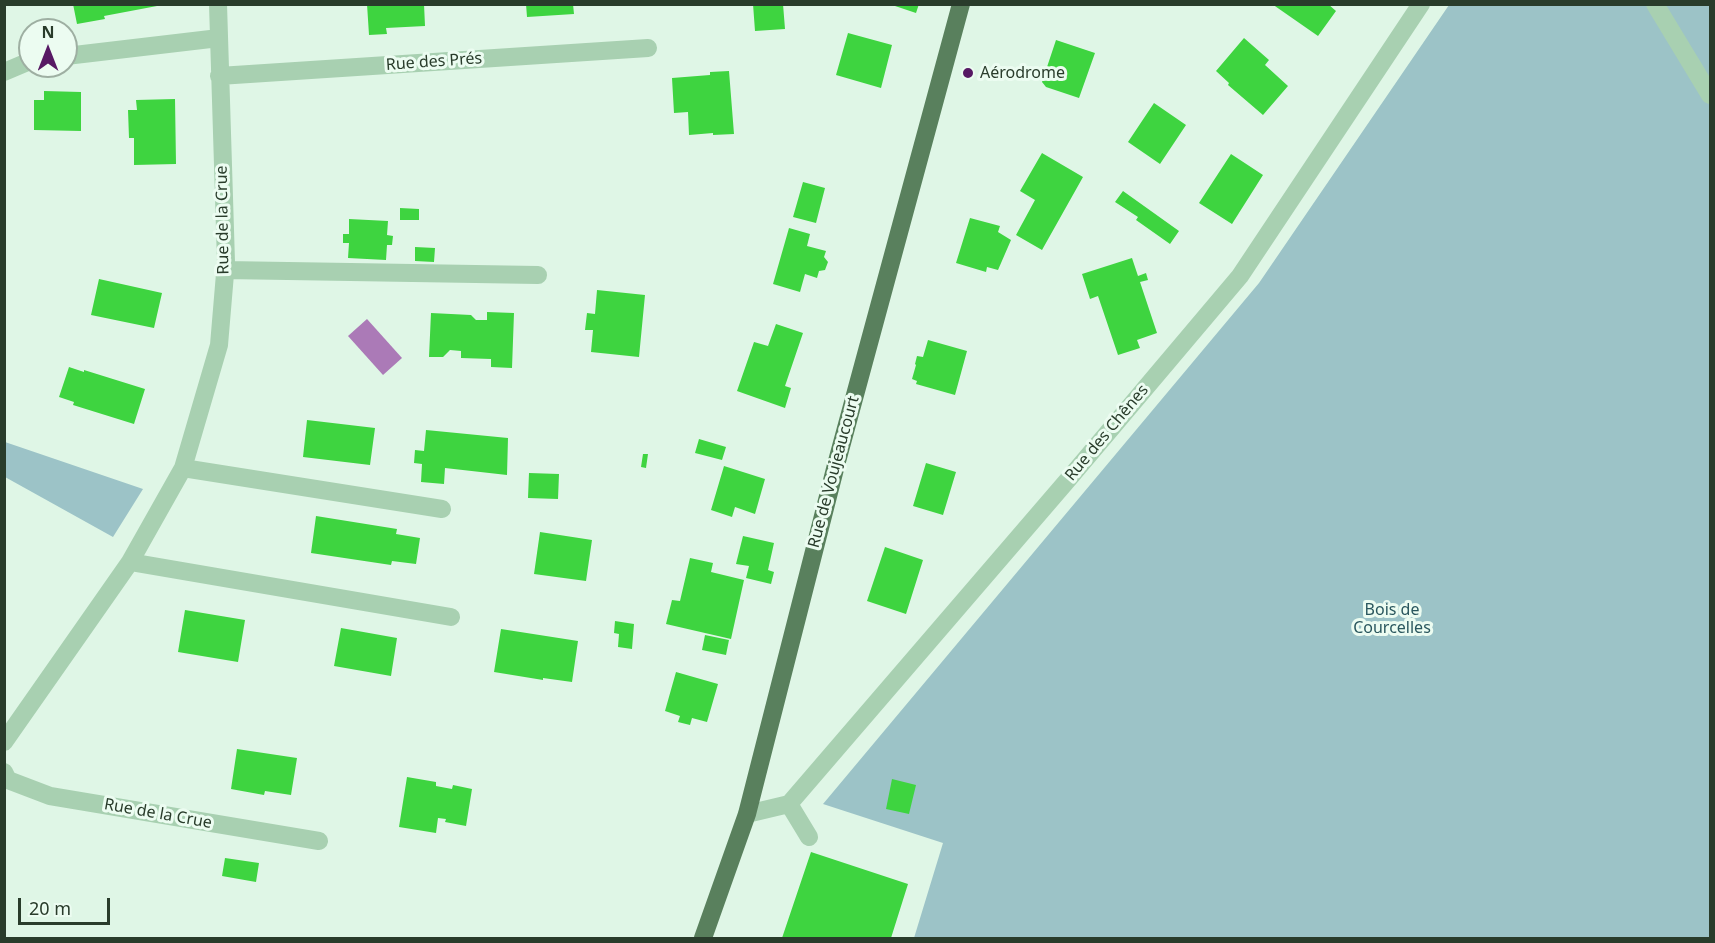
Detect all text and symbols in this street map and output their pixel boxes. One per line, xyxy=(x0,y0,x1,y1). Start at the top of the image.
north arrow xyxy=(18,18,78,78)
text: N xyxy=(41,21,55,43)
street label: Rue des Prés xyxy=(385,49,483,75)
place label: Aérodrome xyxy=(980,63,1065,83)
marker: Aérodrome xyxy=(961,66,975,80)
street label: Rue de la Crue xyxy=(212,165,234,275)
street label: Rue des Chênes xyxy=(1061,381,1153,485)
street label: Rue de Voujeaucourt xyxy=(804,394,864,550)
park label: Bois de Courcelles xyxy=(1353,600,1431,638)
street label: Rue de la Crue xyxy=(103,795,213,833)
scale bar xyxy=(21,886,112,924)
text: 20 m xyxy=(29,896,71,920)

